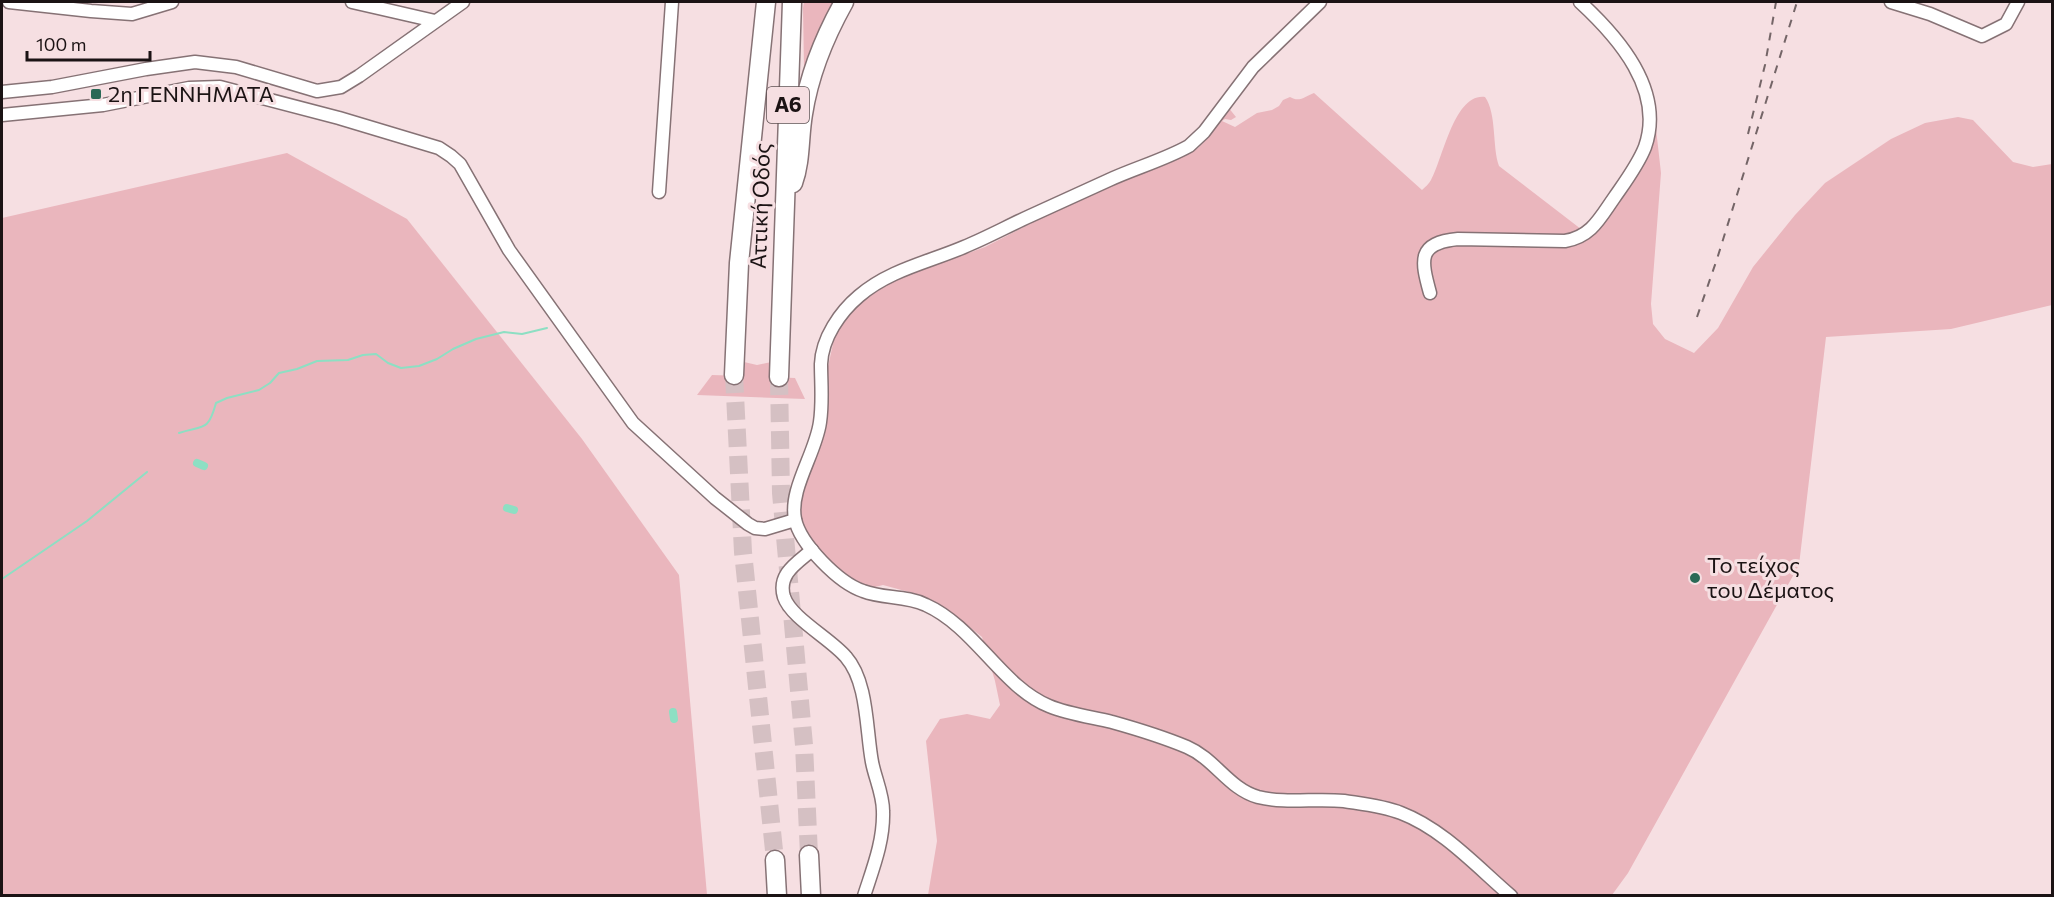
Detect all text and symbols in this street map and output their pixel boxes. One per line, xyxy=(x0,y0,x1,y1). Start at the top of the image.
scale bar xyxy=(27,24,150,62)
text: 100 m xyxy=(36,33,86,55)
place label: 2η ΓΕΝΝΗΜΑΤΑ xyxy=(108,80,274,107)
marker: 2η ΓΕΝΝΗΜΑΤΑ xyxy=(89,87,103,101)
road number: Α6 xyxy=(767,87,809,123)
street label: Αττική Οδός xyxy=(744,142,775,270)
place label: Το τείχος του Δέματος xyxy=(1707,551,1834,603)
marker: Το τείχος του Δέματος xyxy=(1688,571,1702,585)

